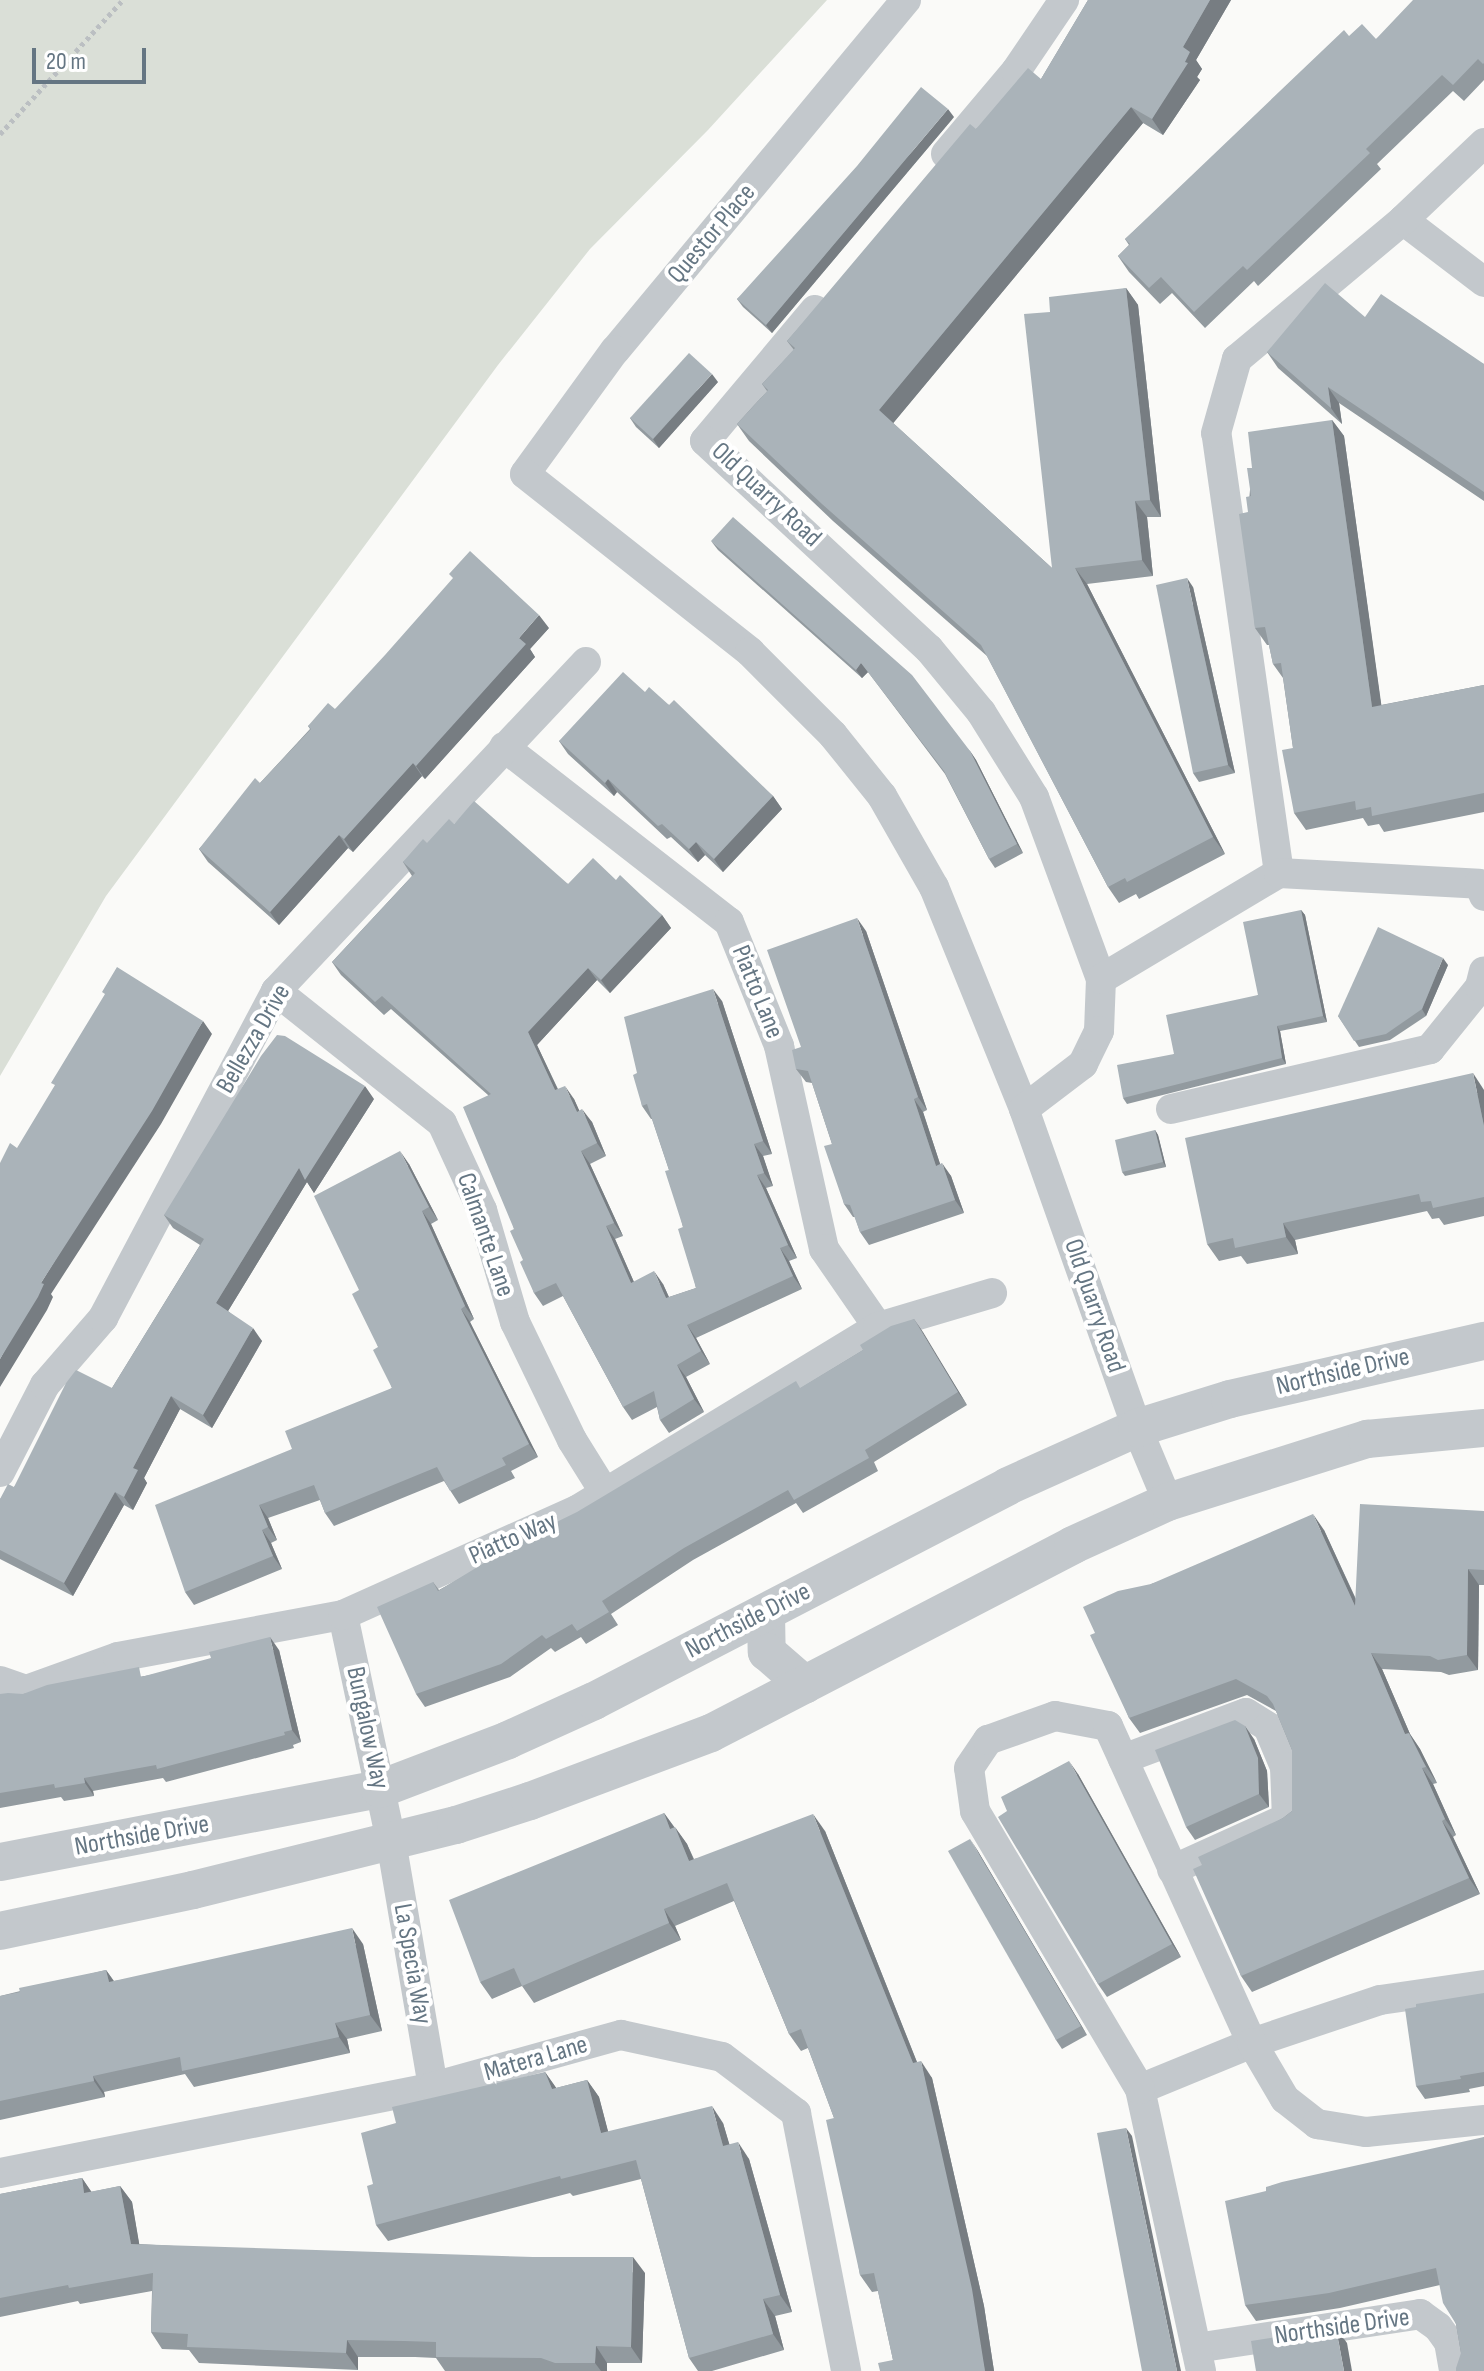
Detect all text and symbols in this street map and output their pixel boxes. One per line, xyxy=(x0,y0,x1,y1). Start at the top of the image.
scale bar xyxy=(36,32,150,82)
text: 20 m xyxy=(46,47,86,76)
street label: Questor Place xyxy=(661,178,763,290)
street label: Old Quarry Road xyxy=(705,436,827,554)
street label: Piatto Lane xyxy=(724,941,790,1043)
street label: Bellezza Drive xyxy=(210,979,298,1099)
street label: Calmante Lane xyxy=(449,1169,521,1301)
street label: Old Quarry Road xyxy=(1057,1235,1131,1377)
street label: Northside Drive xyxy=(1273,1342,1413,1402)
street label: Piatto Way xyxy=(464,1506,562,1572)
street label: Northside Drive xyxy=(680,1576,816,1666)
street label: Bungalow Way xyxy=(339,1664,395,1792)
street label: Northside Drive xyxy=(72,1809,212,1863)
street label: La Specia Way xyxy=(386,1901,438,2027)
street label: Matera Lane xyxy=(481,2029,591,2089)
street label: Northside Drive xyxy=(1273,2302,1411,2352)

